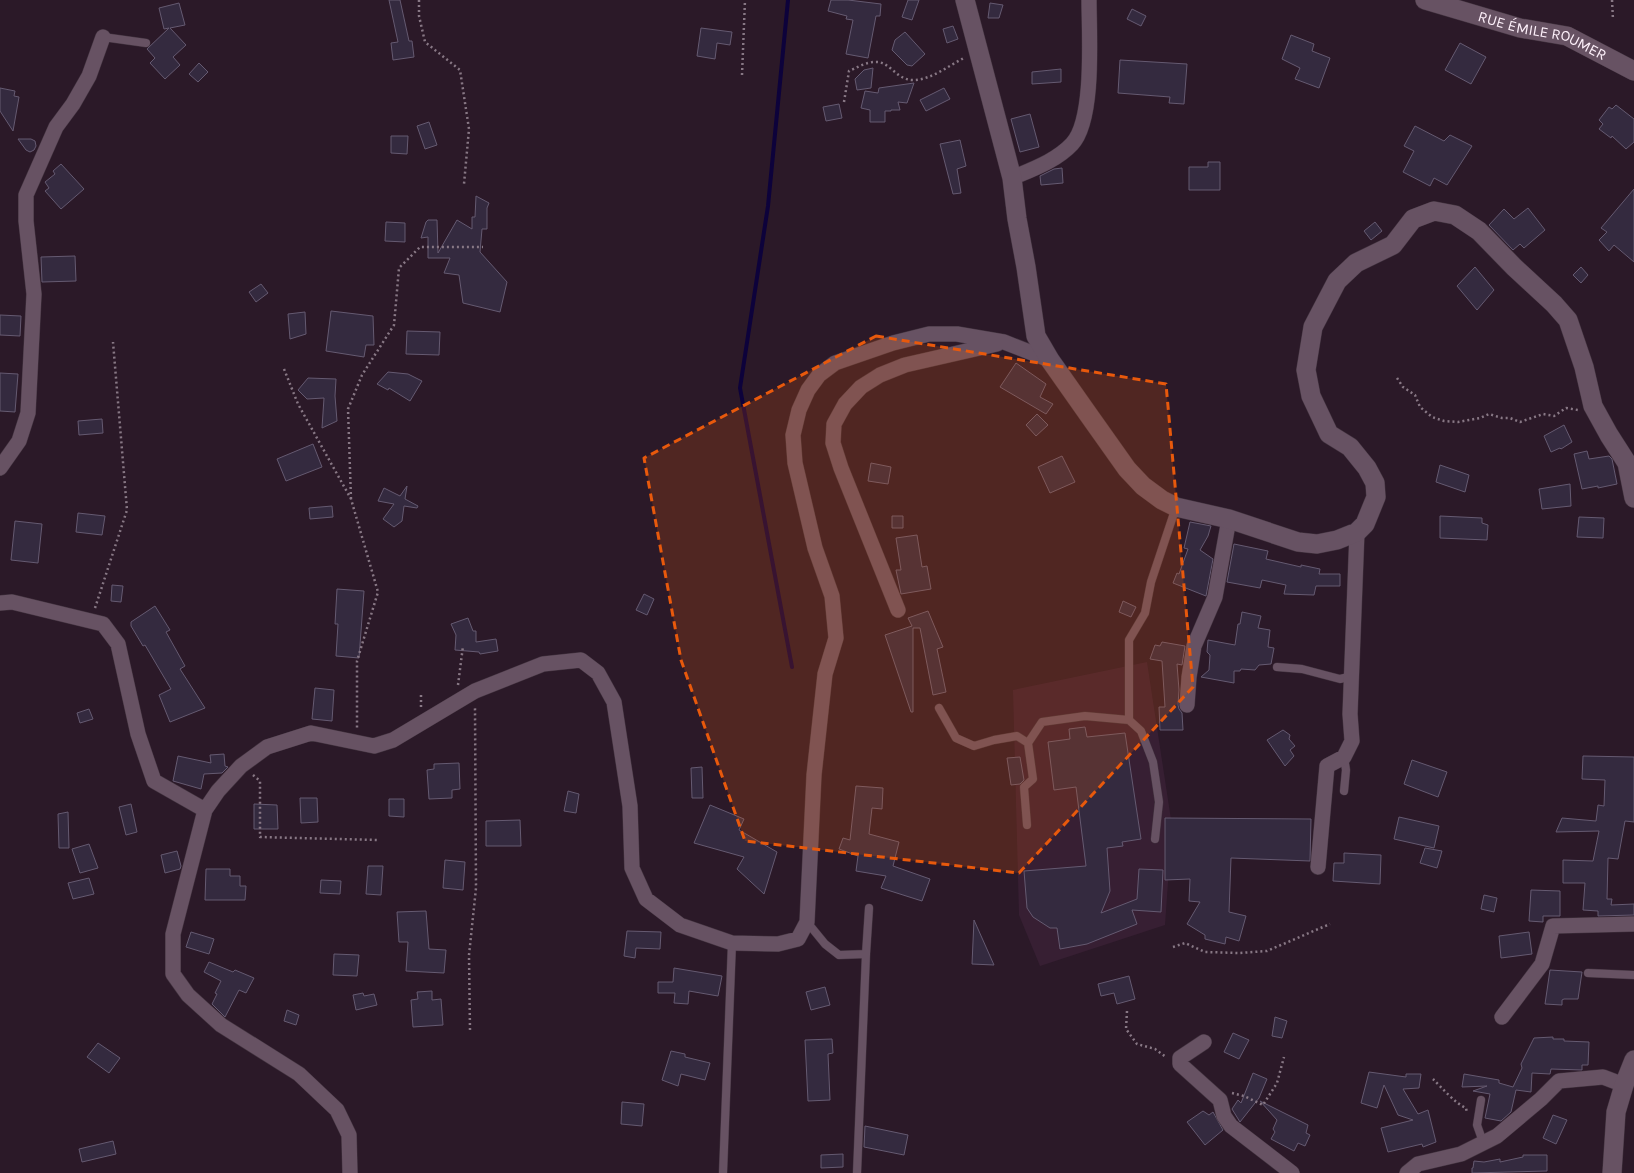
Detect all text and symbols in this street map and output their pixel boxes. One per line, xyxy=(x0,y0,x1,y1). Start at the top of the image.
street label: RUE ÉMILE ROUMER xyxy=(1476,7,1610,64)

